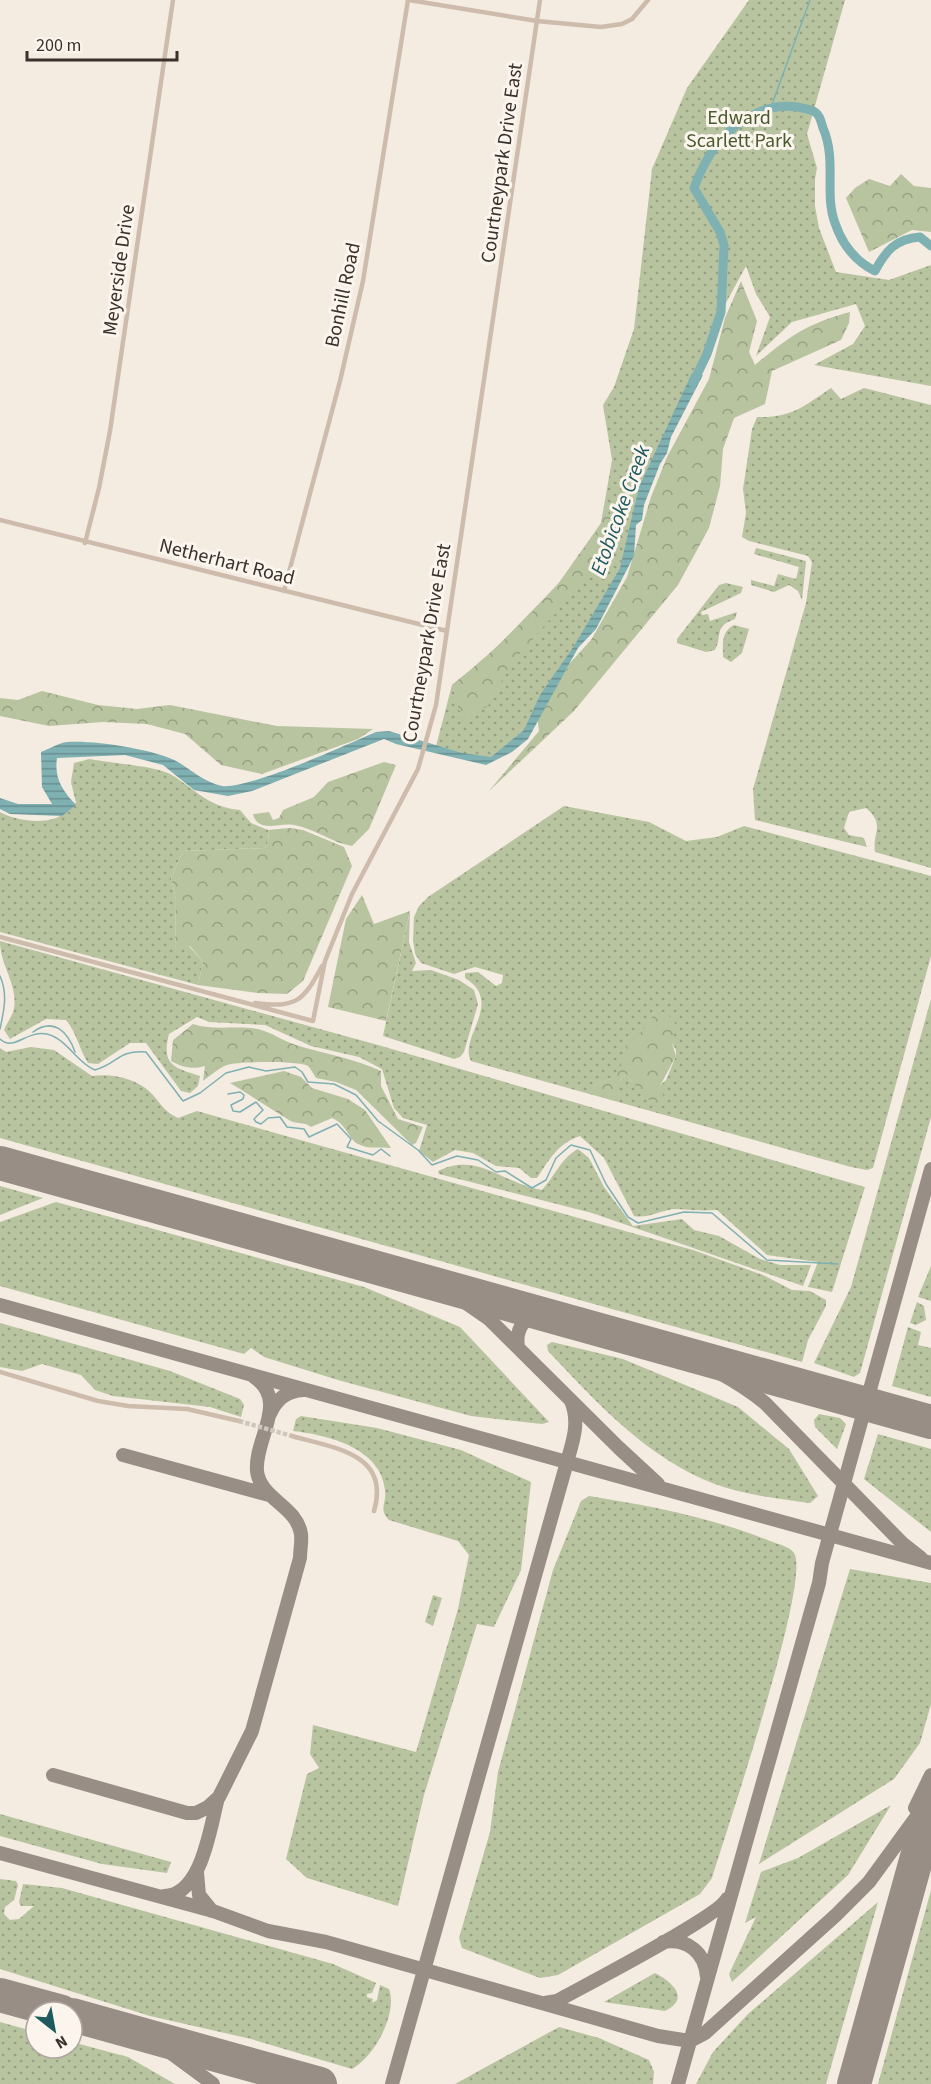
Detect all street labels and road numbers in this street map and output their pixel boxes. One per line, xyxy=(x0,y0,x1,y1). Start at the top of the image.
street label: Courtneypark Drive East xyxy=(474,61,530,265)
street label: Meyerside Drive xyxy=(96,202,142,337)
street label: Bonhill Road xyxy=(318,240,368,350)
street label: Netherhart Road xyxy=(156,532,298,592)
street label: Courtneypark Drive East xyxy=(396,541,458,745)

